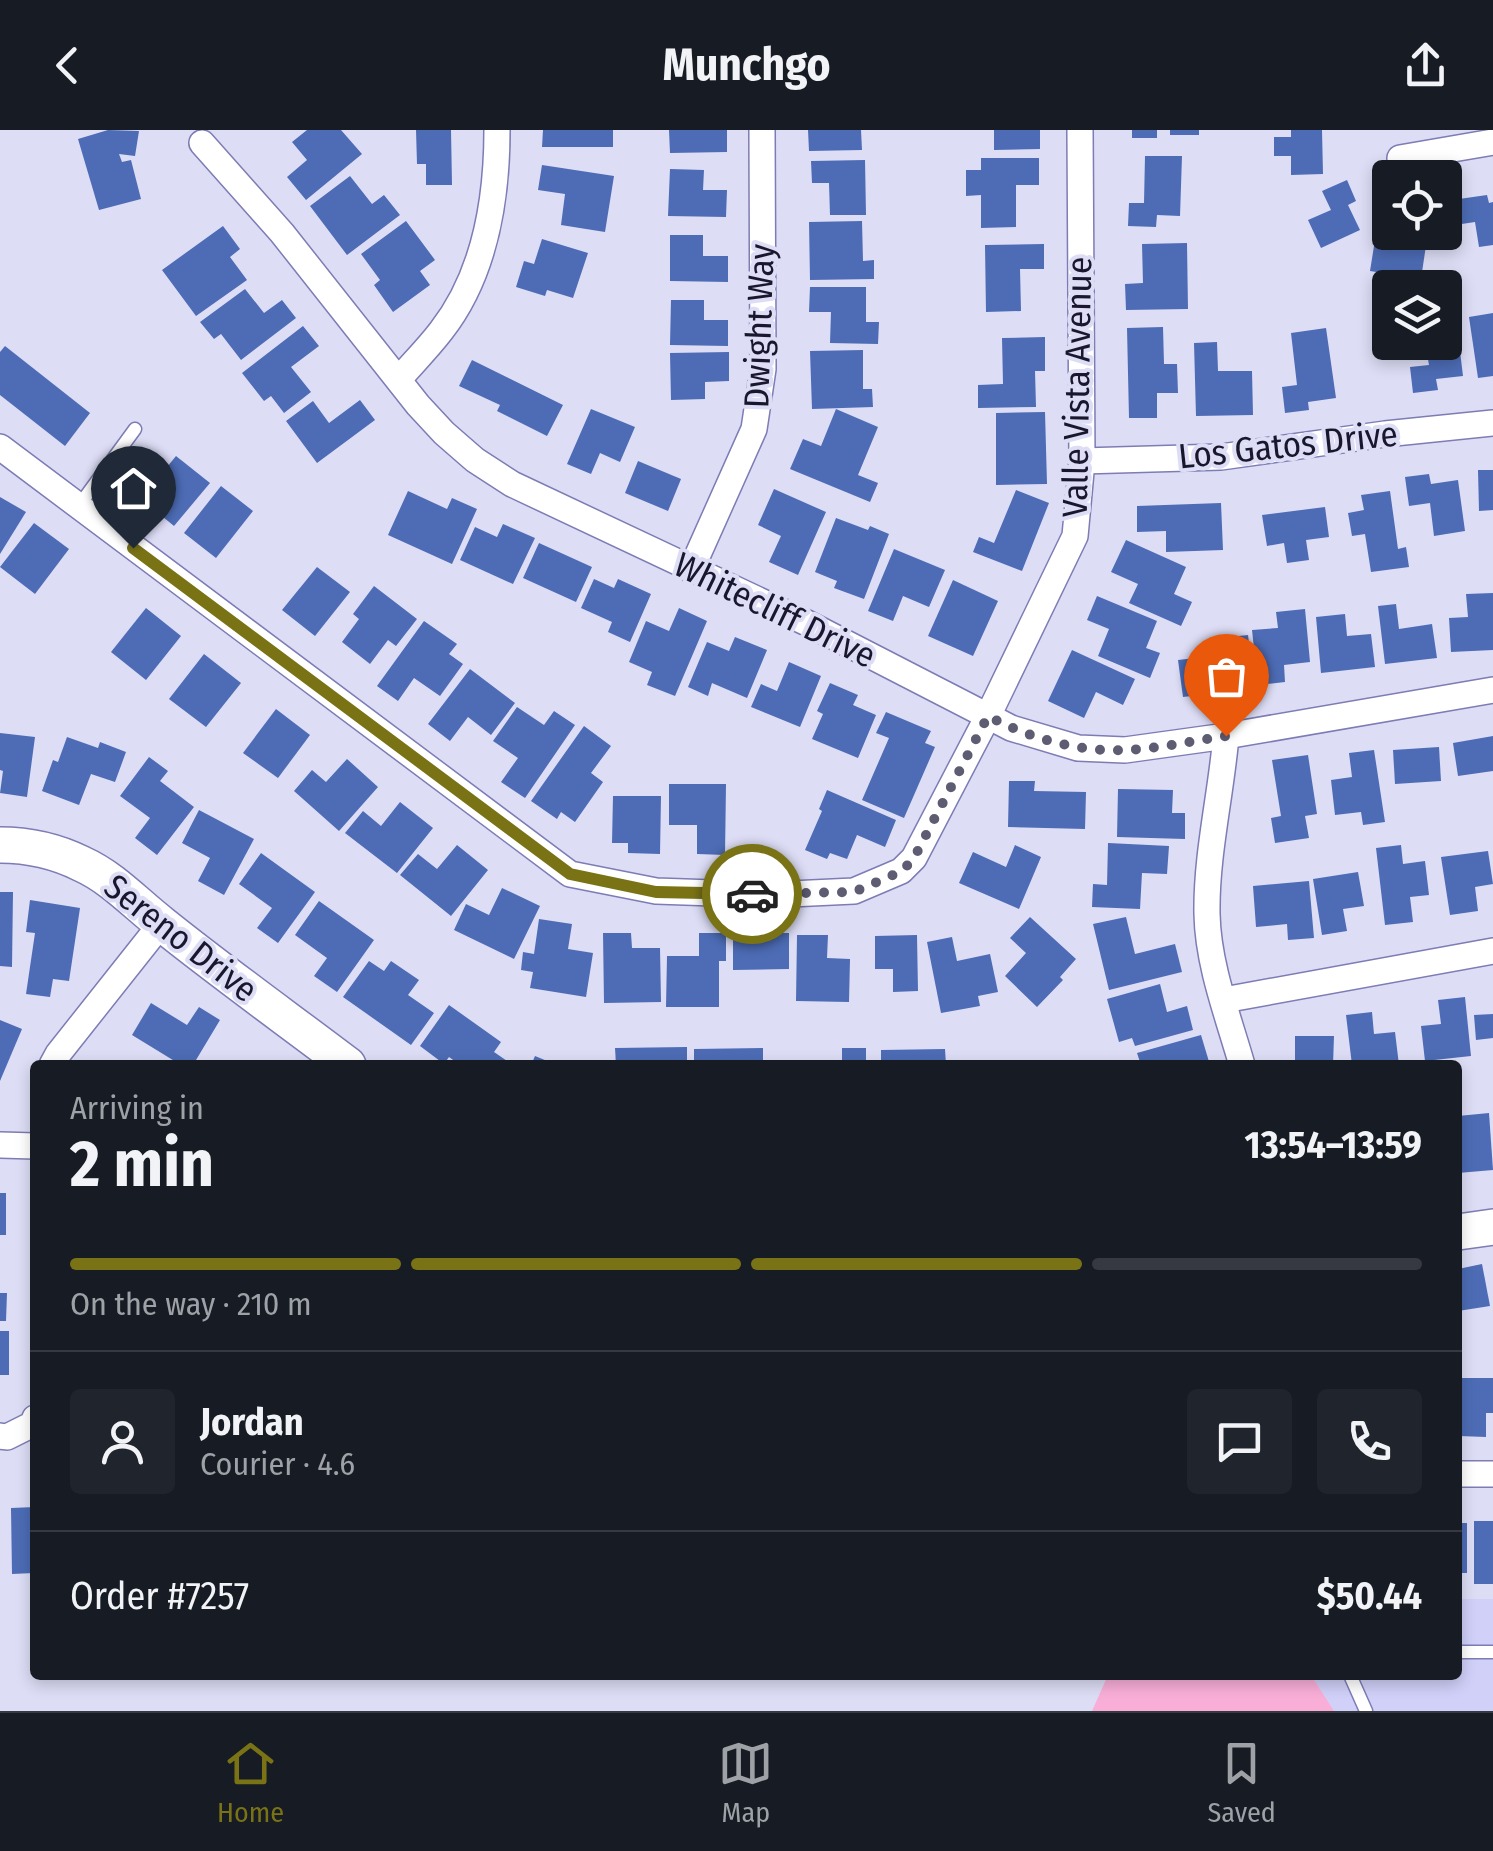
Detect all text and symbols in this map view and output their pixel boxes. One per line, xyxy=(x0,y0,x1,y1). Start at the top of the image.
icon: back xyxy=(40,38,95,93)
text: Munchgo xyxy=(663,38,830,92)
icon: share xyxy=(1398,38,1453,93)
map controls xyxy=(1372,160,1462,360)
button: locate xyxy=(1372,160,1462,250)
street label: Dwight Way xyxy=(735,243,783,409)
street label: Valle Vista Avenue xyxy=(1054,256,1100,518)
button: layers xyxy=(1372,270,1462,360)
street label: Los Gatos Drive xyxy=(1176,413,1400,477)
pin xyxy=(91,446,176,549)
icon: home xyxy=(106,461,161,516)
street label: Whitecliff Drive xyxy=(668,543,882,677)
pin xyxy=(1184,634,1269,737)
icon: bag xyxy=(1199,649,1254,704)
courier xyxy=(702,844,802,944)
street label: Sereno Drive xyxy=(96,865,266,1011)
icon: car xyxy=(725,867,780,922)
text: Arriving in xyxy=(70,1089,204,1127)
text: 13:54–13:59 xyxy=(1245,1122,1422,1168)
text: 2 min xyxy=(70,1125,214,1203)
text: On the way · 210 m xyxy=(70,1285,312,1323)
button: person xyxy=(70,1389,175,1494)
button: chat xyxy=(1187,1389,1292,1494)
button: phone xyxy=(1317,1389,1422,1494)
text: Jordan xyxy=(200,1399,304,1445)
text: Courier · 4.6 xyxy=(200,1445,355,1483)
text: Order #7257 xyxy=(70,1573,249,1619)
text: $50.44 xyxy=(1317,1573,1422,1619)
tab: Home xyxy=(217,1736,284,1829)
tab: Map xyxy=(718,1736,773,1829)
tab: Saved xyxy=(1207,1736,1276,1829)

